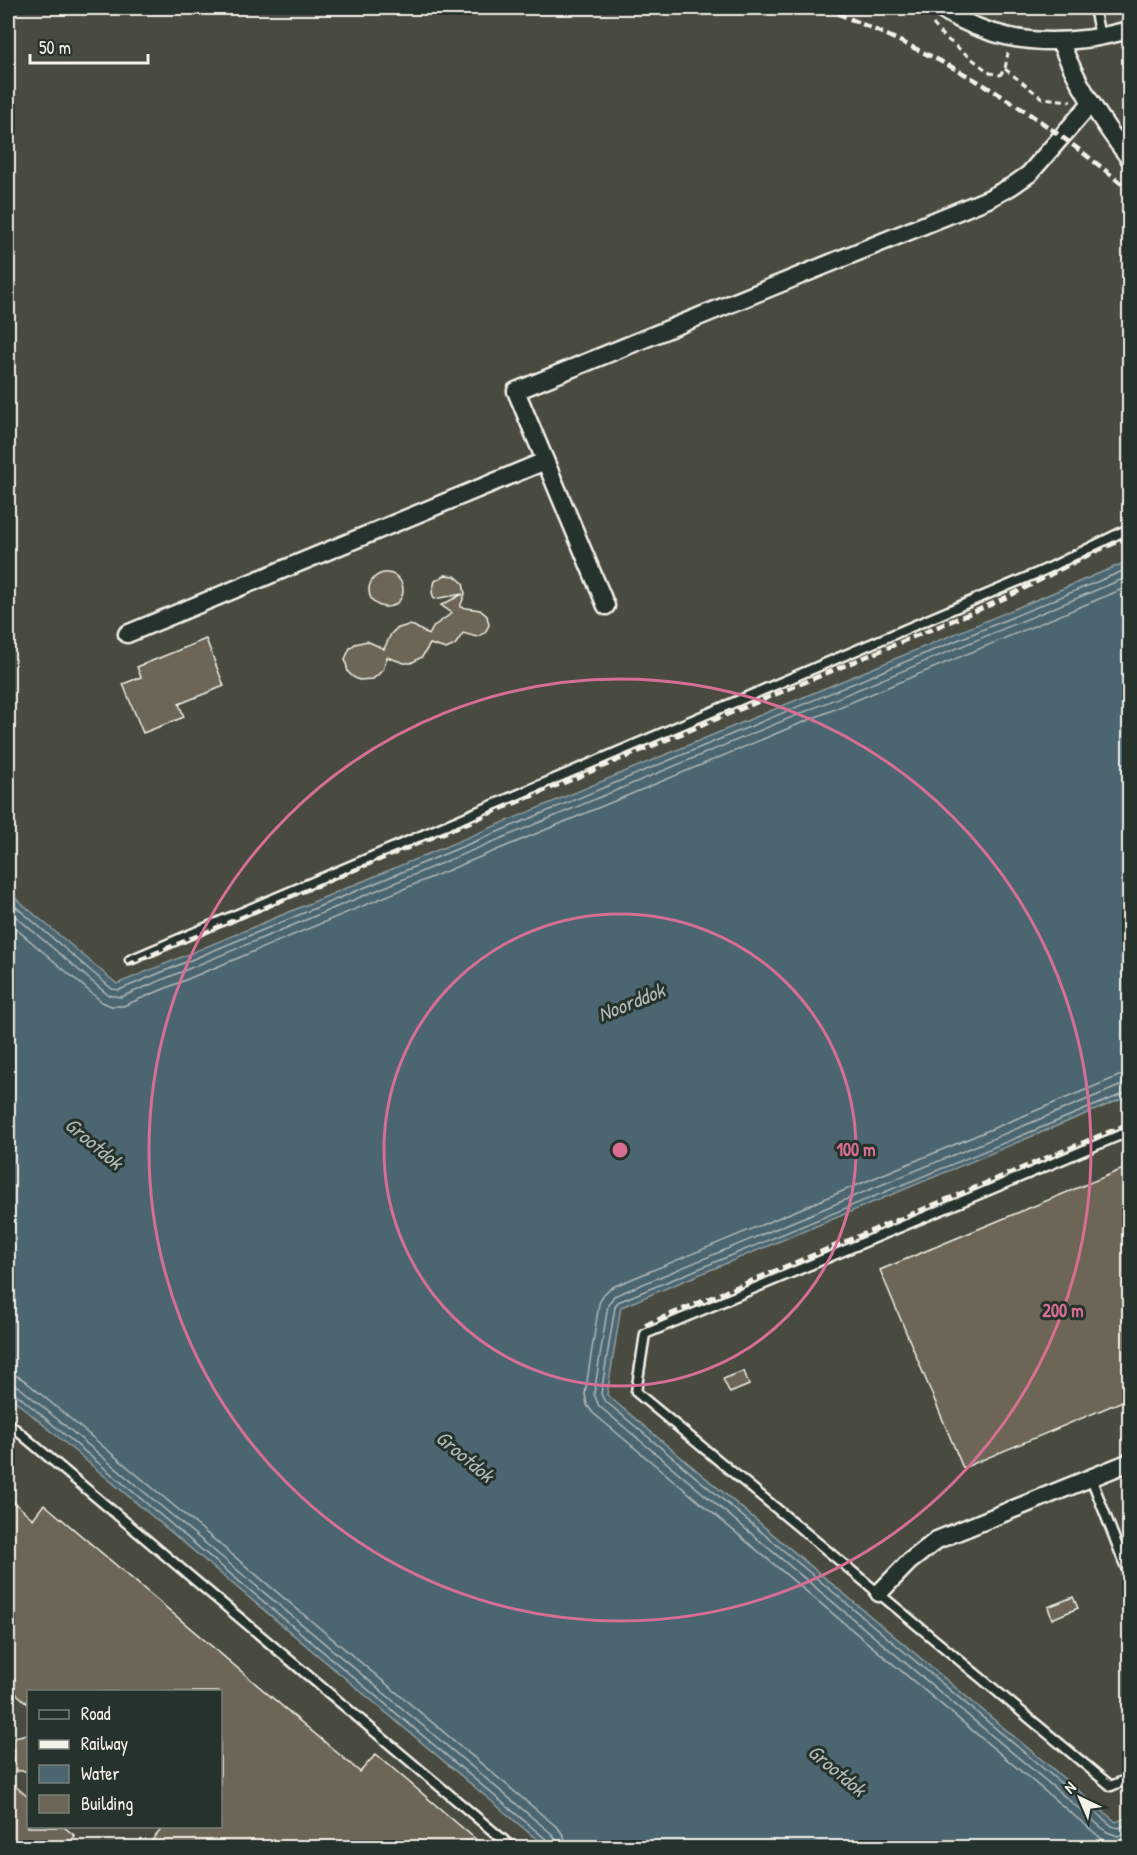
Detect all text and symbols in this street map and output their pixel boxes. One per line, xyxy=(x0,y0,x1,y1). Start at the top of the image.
scale bar xyxy=(30,27,148,65)
text: 50 m xyxy=(39,35,71,60)
water label: Noorddok xyxy=(593,975,671,1029)
water label: Grootdok xyxy=(59,1110,131,1177)
text: 100 m xyxy=(836,1137,876,1162)
centre of rings xyxy=(610,1140,630,1160)
text: 200 m xyxy=(1043,1298,1083,1323)
water label: Grootdok xyxy=(430,1423,502,1490)
legend xyxy=(27,1690,222,1828)
text: Road xyxy=(81,1701,111,1726)
text: Railway xyxy=(81,1731,128,1756)
water label: Grootdok xyxy=(802,1737,874,1804)
text: Water xyxy=(81,1761,119,1786)
north arrow xyxy=(1050,1768,1110,1828)
text: N xyxy=(1059,1776,1081,1798)
text: Building xyxy=(81,1791,133,1816)

